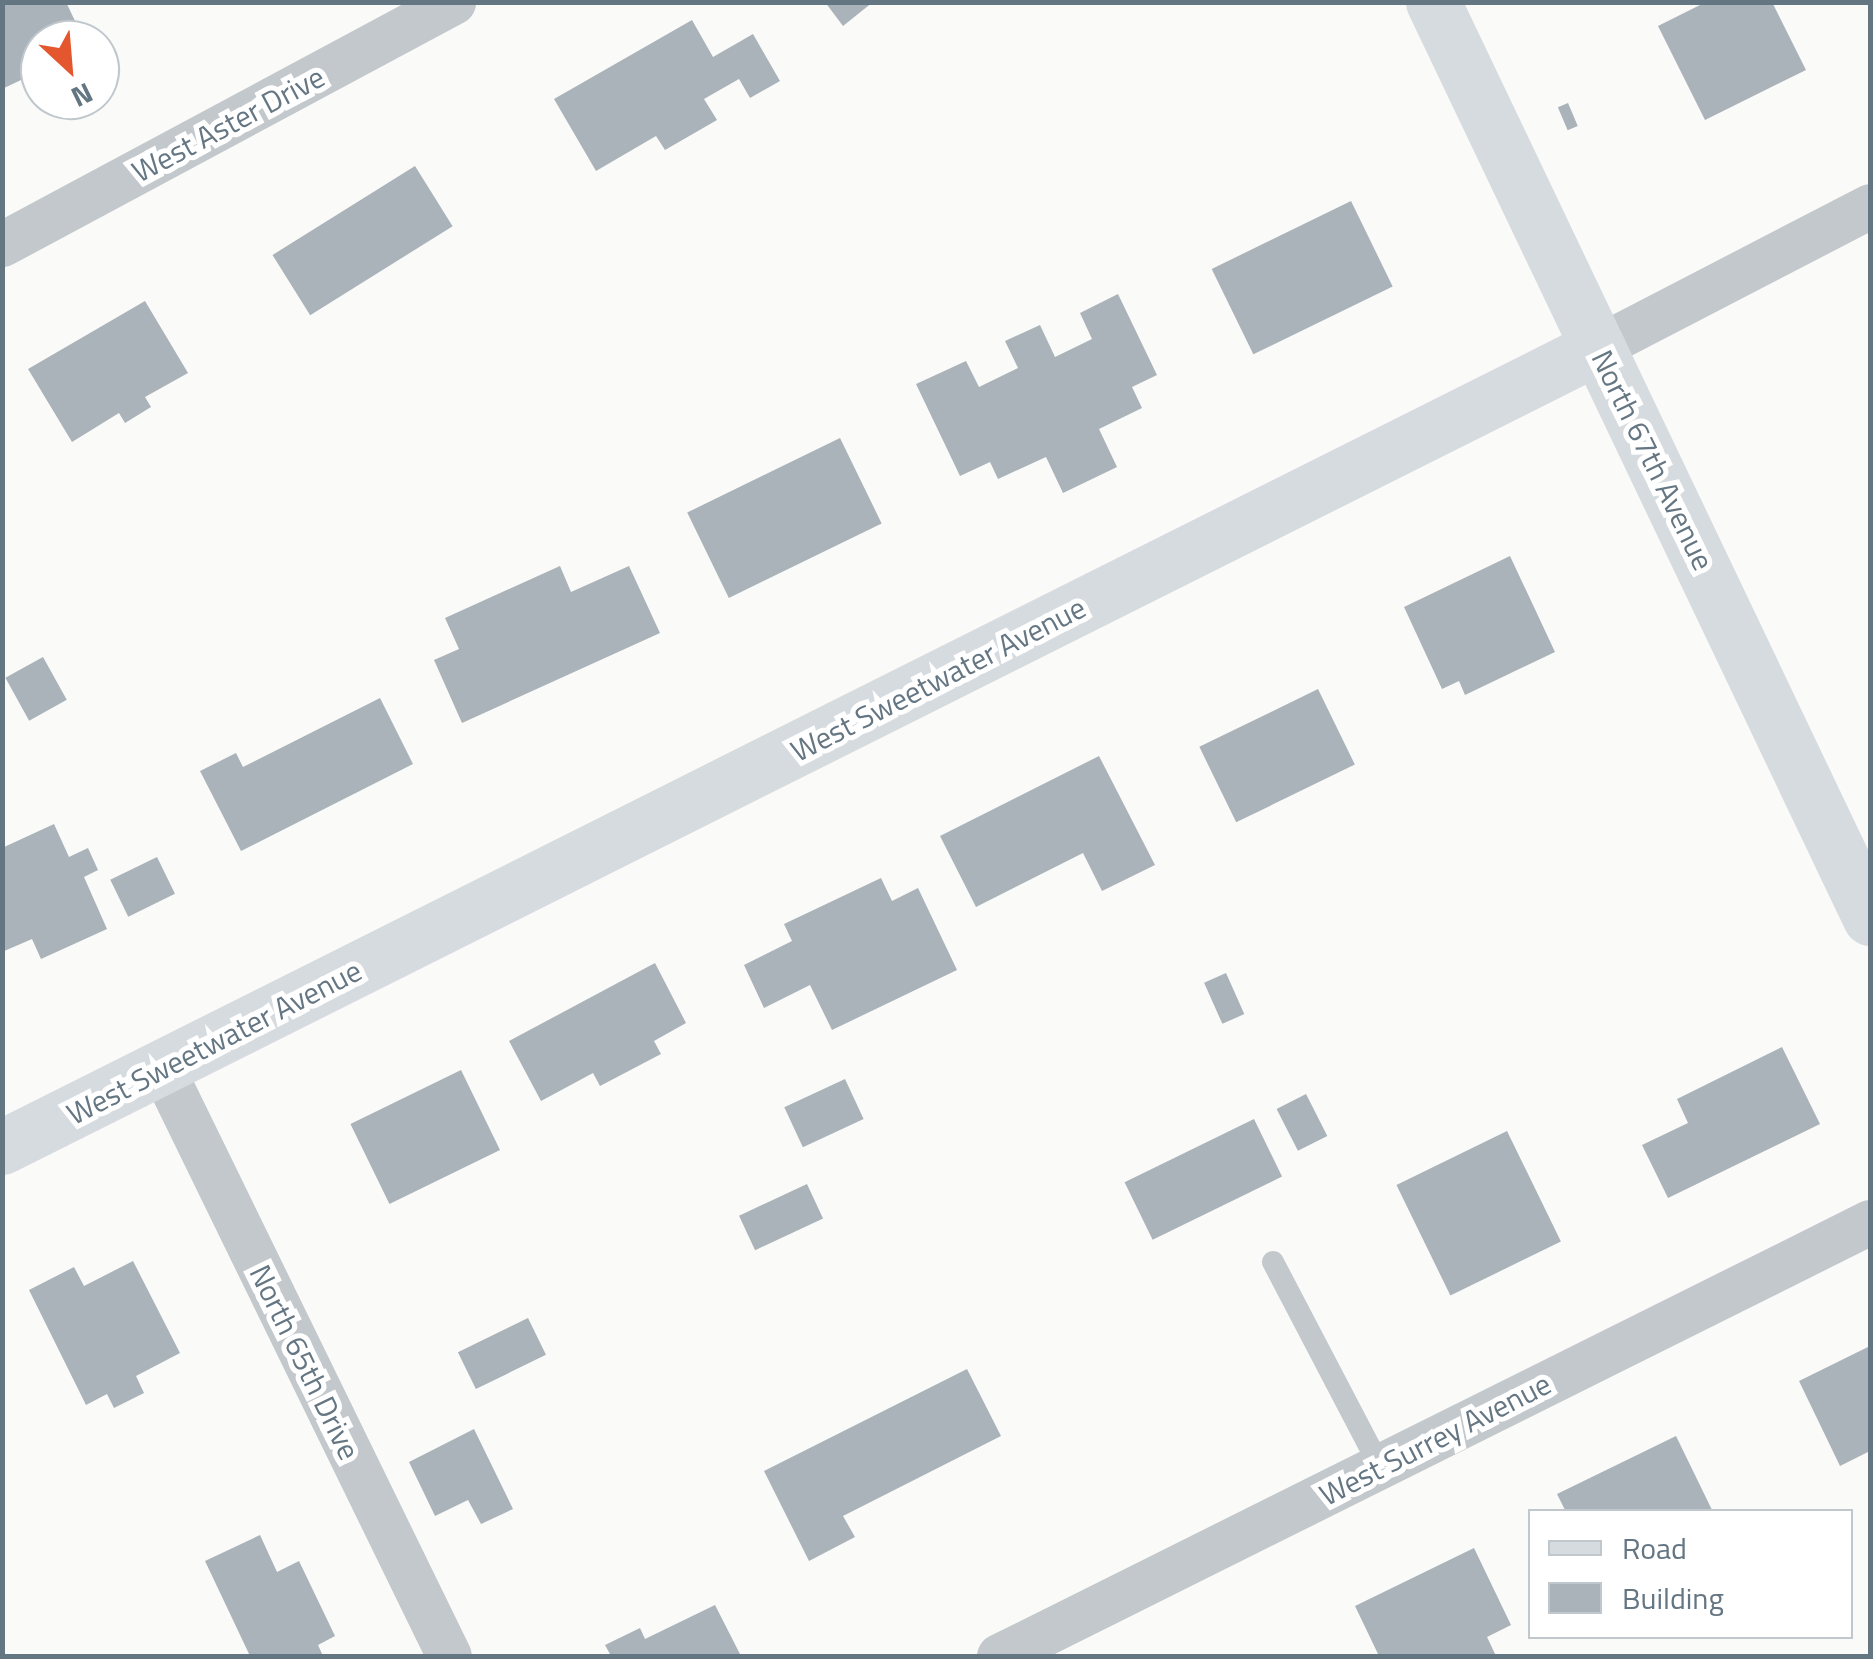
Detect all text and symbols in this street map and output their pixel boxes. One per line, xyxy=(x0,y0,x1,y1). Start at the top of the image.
north arrow xyxy=(20,20,120,120)
street label: West Aster Drive xyxy=(126,58,330,190)
text: N xyxy=(64,72,101,119)
street label: North 67th Avenue xyxy=(1584,344,1722,576)
street label: West Sweetwater Avenue xyxy=(785,589,1091,769)
street label: West Sweetwater Avenue xyxy=(61,952,367,1132)
street label: North 65th Drive xyxy=(242,1259,368,1465)
street label: West Surrey Avenue xyxy=(1313,1365,1557,1513)
legend xyxy=(1528,1509,1853,1639)
text: Road xyxy=(1622,1525,1687,1571)
text: Building xyxy=(1622,1575,1724,1621)

